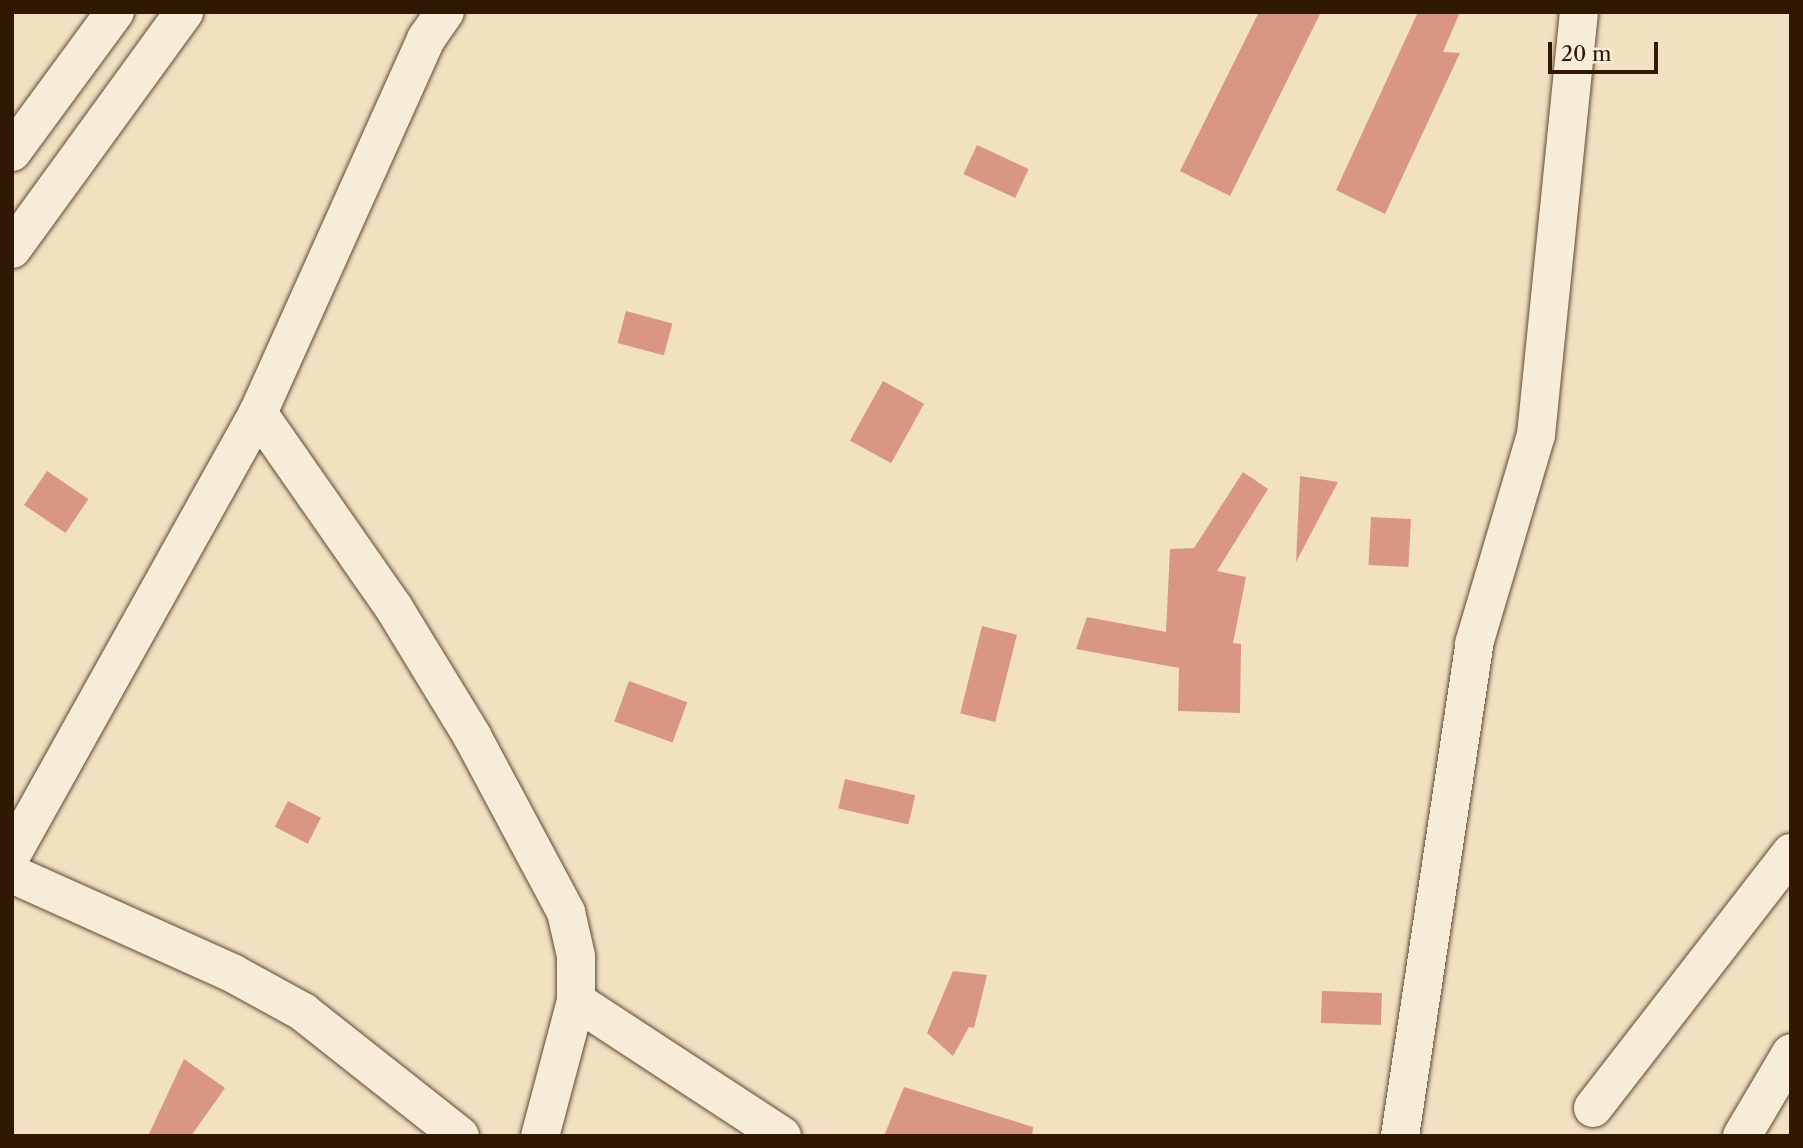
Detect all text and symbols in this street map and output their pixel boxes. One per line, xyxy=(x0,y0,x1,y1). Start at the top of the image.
scale bar xyxy=(1551,28,1661,72)
text: 20 m xyxy=(1561,41,1612,66)

